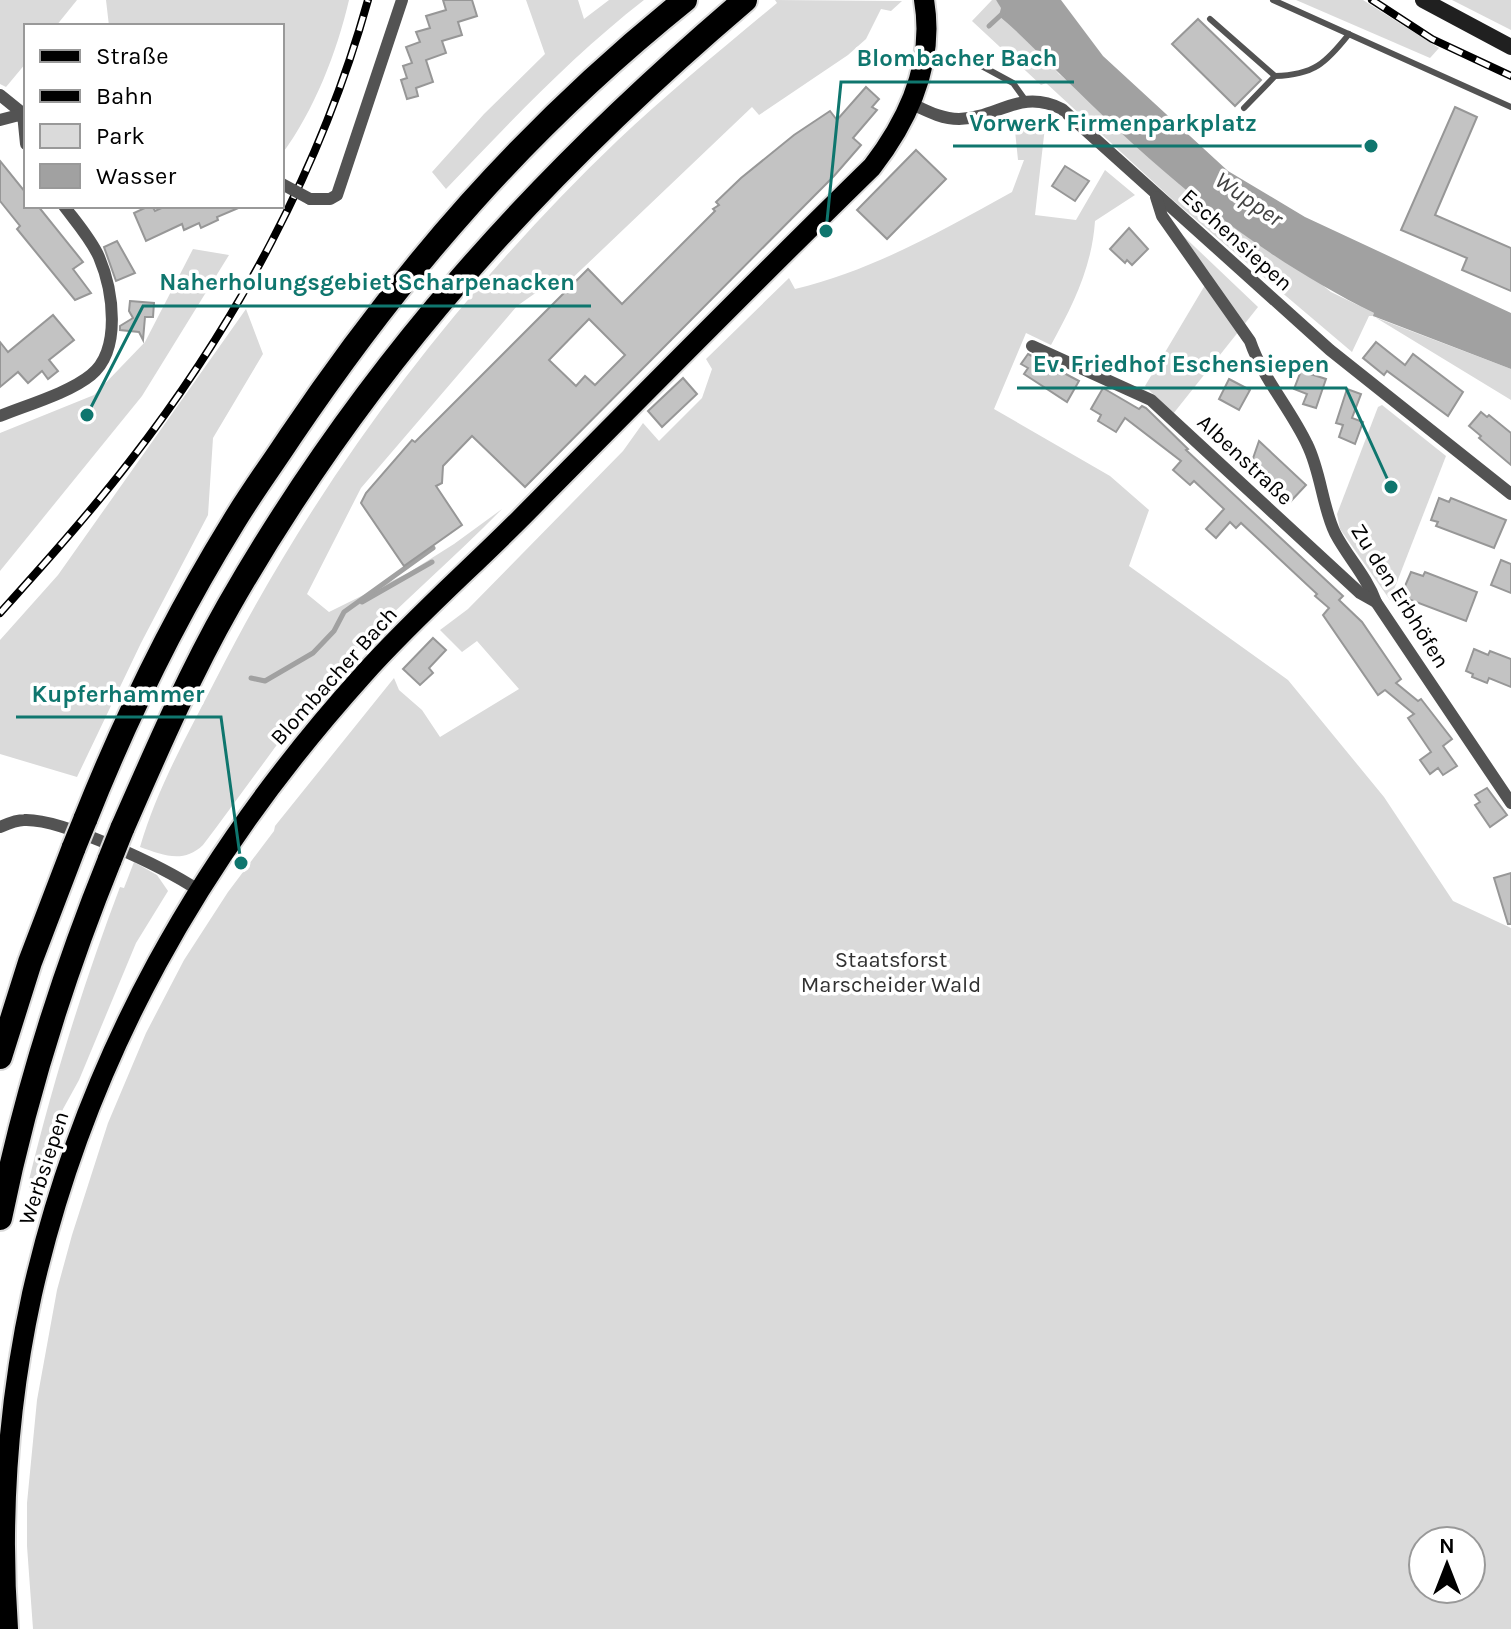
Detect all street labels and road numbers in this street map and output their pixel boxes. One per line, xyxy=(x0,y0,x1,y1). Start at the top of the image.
street label: Eschensiepen xyxy=(1176,184,1298,296)
street label: Albenstraße xyxy=(1192,409,1298,511)
street label: Zu den Erbhöfen xyxy=(1345,519,1455,673)
street label: Blombacher Bach xyxy=(265,601,403,751)
street label: Werbsiepen xyxy=(13,1108,75,1228)

